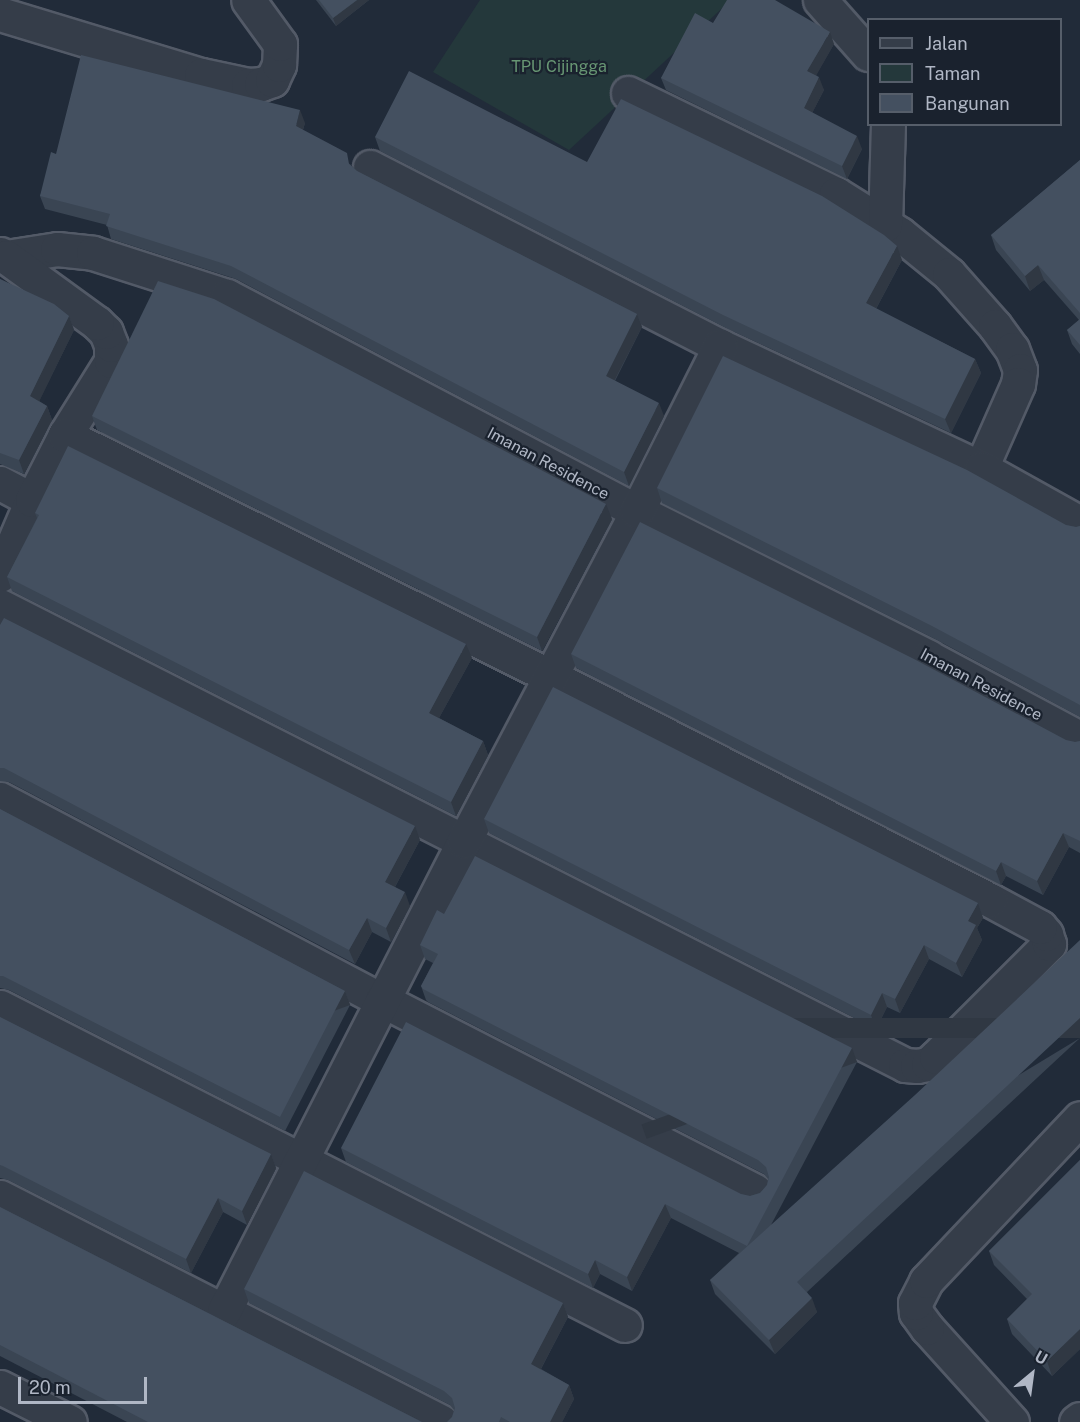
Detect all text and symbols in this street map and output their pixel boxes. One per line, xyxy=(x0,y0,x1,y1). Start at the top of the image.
legend xyxy=(867,18,1062,126)
text: Jalan xyxy=(925,33,968,54)
park label: TPU Cijingga xyxy=(511,57,607,77)
text: Taman xyxy=(925,63,980,84)
text: Bangunan xyxy=(925,93,1010,114)
street label: Imanan Residence xyxy=(484,424,612,504)
street label: Imanan Residence xyxy=(917,645,1045,725)
north arrow xyxy=(1002,1344,1062,1404)
text: U xyxy=(1031,1347,1051,1369)
scale bar xyxy=(21,1365,150,1403)
text: 20 m xyxy=(29,1377,71,1398)

